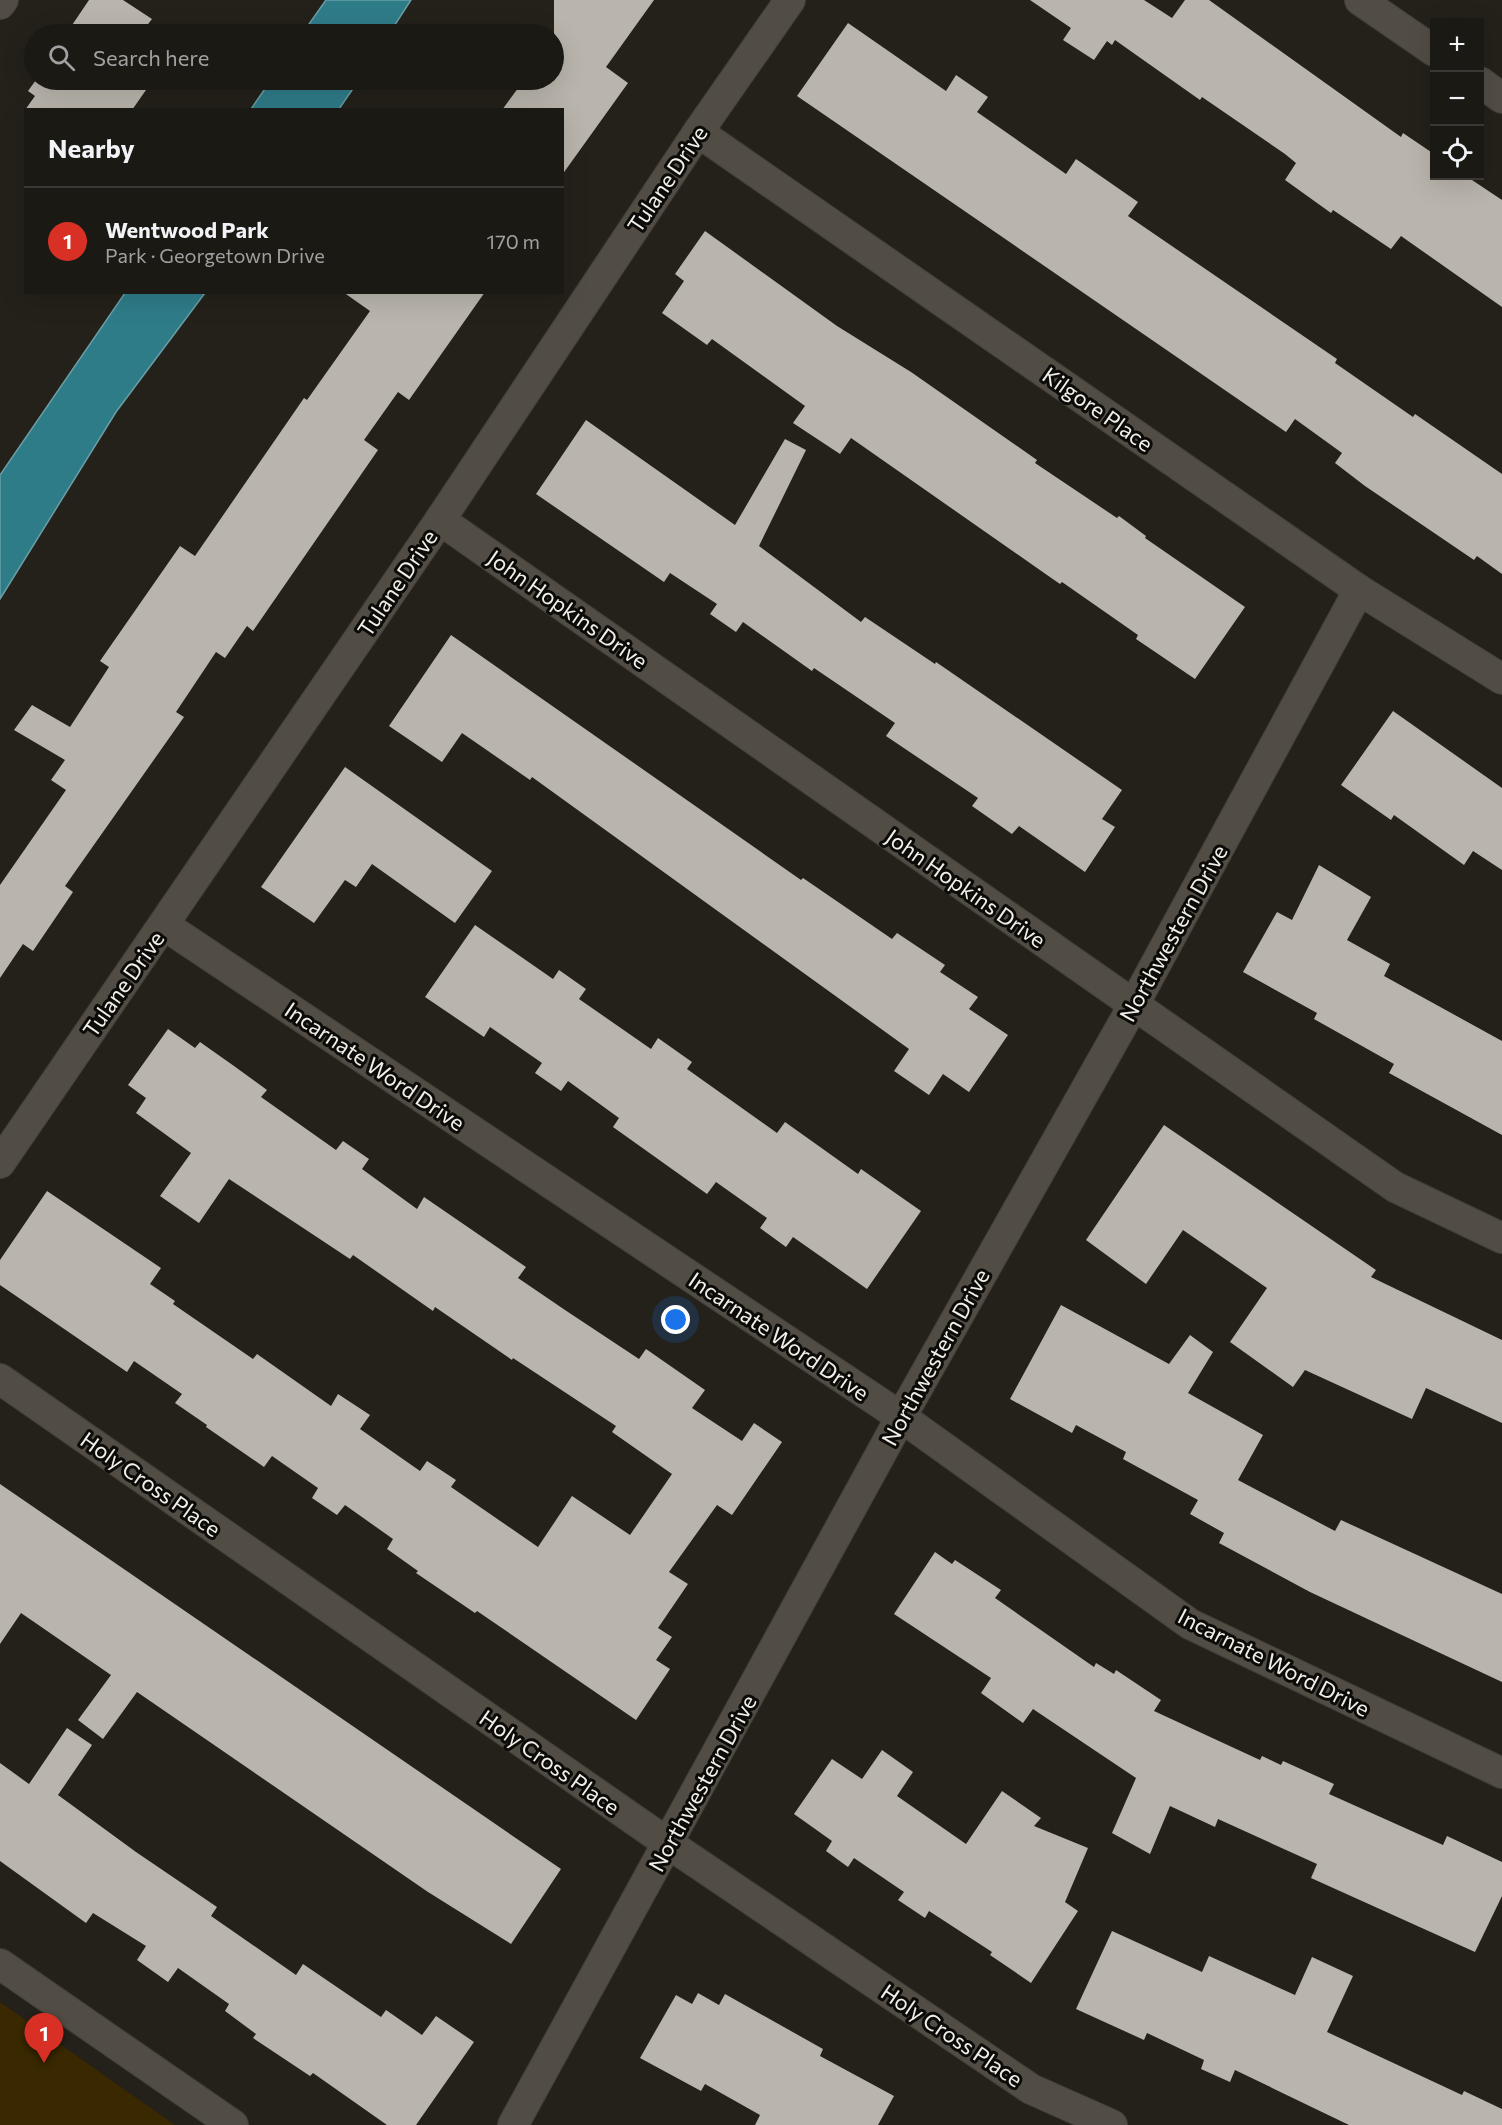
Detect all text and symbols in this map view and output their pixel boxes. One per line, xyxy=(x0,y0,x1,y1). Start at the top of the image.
map controls xyxy=(1430,18,1484,180)
button: + xyxy=(1430,18,1484,72)
search box xyxy=(24,24,564,90)
icon: search xyxy=(45,41,78,74)
text: Search here xyxy=(93,44,209,71)
button: − xyxy=(1430,72,1484,126)
street label: Tulane Drive xyxy=(621,120,713,238)
button: locate xyxy=(1430,126,1484,180)
text: Nearby xyxy=(48,132,135,163)
text: Wentwood Park xyxy=(105,216,269,243)
text: 1 xyxy=(63,229,72,253)
text: 170 m xyxy=(487,229,540,253)
text: Park · Georgetown Drive xyxy=(105,243,325,267)
street label: Kilgore Place xyxy=(1038,361,1158,457)
street label: Tulane Drive xyxy=(351,524,443,642)
street label: John Hopkins Drive xyxy=(483,544,653,674)
street label: John Hopkins Drive xyxy=(881,823,1051,953)
street label: Northwestern Drive xyxy=(1113,840,1233,1026)
street label: Tulane Drive xyxy=(77,926,169,1042)
street label: Incarnate Word Drive xyxy=(280,996,470,1136)
street label: Northwestern Drive xyxy=(875,1264,995,1450)
street label: Incarnate Word Drive xyxy=(684,1266,874,1406)
your location xyxy=(661,1305,690,1334)
street label: Holy Cross Place xyxy=(76,1426,226,1542)
street label: Incarnate Word Drive xyxy=(1174,1602,1374,1722)
street label: Northwestern Drive xyxy=(642,1690,762,1876)
street label: Holy Cross Place xyxy=(475,1704,625,1820)
street label: Holy Cross Place xyxy=(876,1978,1028,2092)
pin: 1 xyxy=(24,2014,63,2063)

